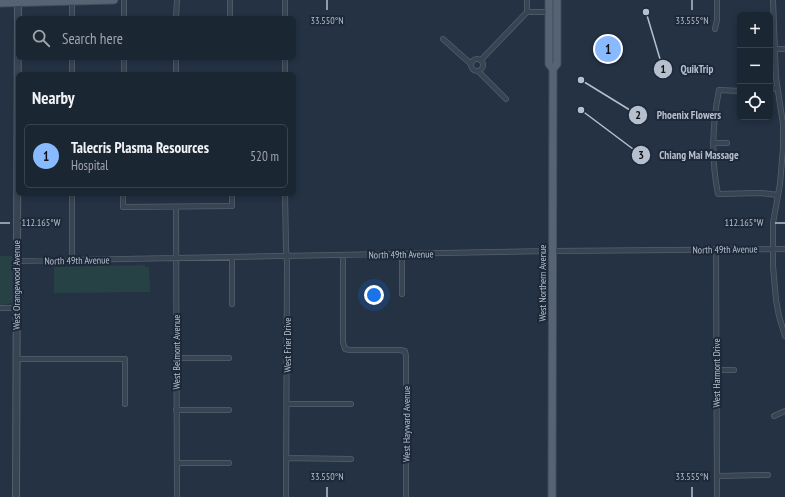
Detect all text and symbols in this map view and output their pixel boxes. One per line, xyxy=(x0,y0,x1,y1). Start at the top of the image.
map controls xyxy=(737,12,773,120)
button: + xyxy=(737,12,773,48)
text: 33.550°N xyxy=(310,14,344,27)
text: 33.555°N xyxy=(675,14,709,27)
search box xyxy=(16,16,296,60)
icon: search xyxy=(30,27,52,49)
text: Search here xyxy=(62,29,123,48)
pin: 1 xyxy=(595,34,621,64)
button: − xyxy=(737,48,773,84)
callout: QuikTrip xyxy=(653,57,722,80)
text: 1 xyxy=(660,61,666,76)
text: QuikTrip xyxy=(681,62,714,76)
button: locate xyxy=(737,84,773,120)
text: Nearby xyxy=(32,87,75,109)
callout: Phoenix Flowers xyxy=(628,104,729,127)
text: 2 xyxy=(635,107,641,122)
text: Phoenix Flowers xyxy=(657,108,721,122)
text: Talecris Plasma Resources xyxy=(71,138,209,157)
callout: Chiang Mai Massage xyxy=(631,143,747,166)
text: 3 xyxy=(638,147,644,162)
text: 1 xyxy=(43,148,49,165)
text: 520 m xyxy=(250,148,279,165)
text: Chiang Mai Massage xyxy=(659,148,739,162)
text: Hospital xyxy=(71,157,108,174)
text: 112.165°W xyxy=(22,216,61,229)
text: 112.165°W xyxy=(725,216,764,229)
street label: West Orangewood Avenue xyxy=(10,240,23,330)
street label: North 49th Avenue xyxy=(692,242,758,257)
street label: West Northern Avenue xyxy=(536,245,549,321)
street label: North 49th Avenue xyxy=(368,247,434,262)
street label: North 49th Avenue xyxy=(44,253,110,268)
your location xyxy=(364,285,384,305)
street label: West Belmont Avenue xyxy=(170,314,183,390)
street label: West Frier Drive xyxy=(281,318,294,372)
street label: West Harmont Drive xyxy=(710,338,723,408)
street label: West Hayward Avenue xyxy=(400,386,413,462)
text: 33.550°N xyxy=(310,470,344,483)
text: 33.555°N xyxy=(675,470,709,483)

